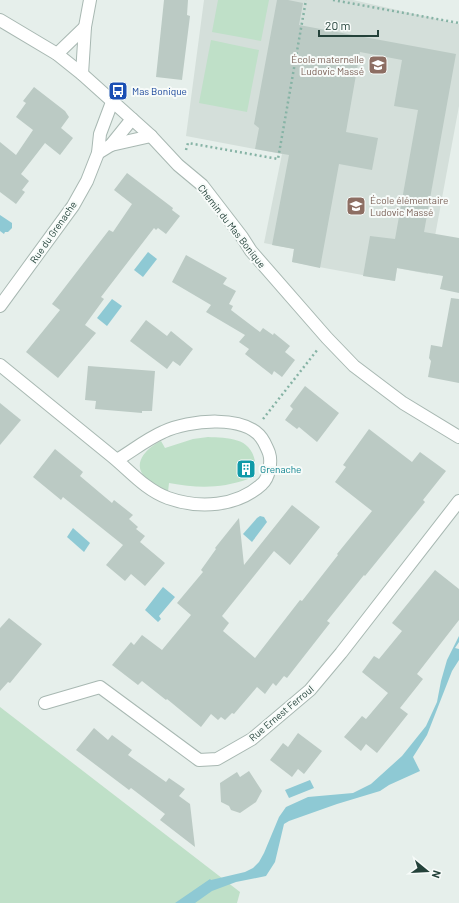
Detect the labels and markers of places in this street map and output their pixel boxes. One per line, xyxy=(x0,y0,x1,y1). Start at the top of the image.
place label: École maternelle Ludovic Massé xyxy=(291,53,364,77)
school or university icon: École maternelle Ludovic Massé xyxy=(367,54,389,76)
bus stop icon: Mas Bonique xyxy=(107,80,129,102)
place label: Mas Bonique xyxy=(132,85,187,97)
place label: École élémentaire Ludovic Massé xyxy=(370,194,448,218)
school or university icon: École élémentaire Ludovic Massé xyxy=(345,195,367,217)
building icon: Grenache xyxy=(235,458,257,480)
place label: Grenache xyxy=(260,463,301,475)

